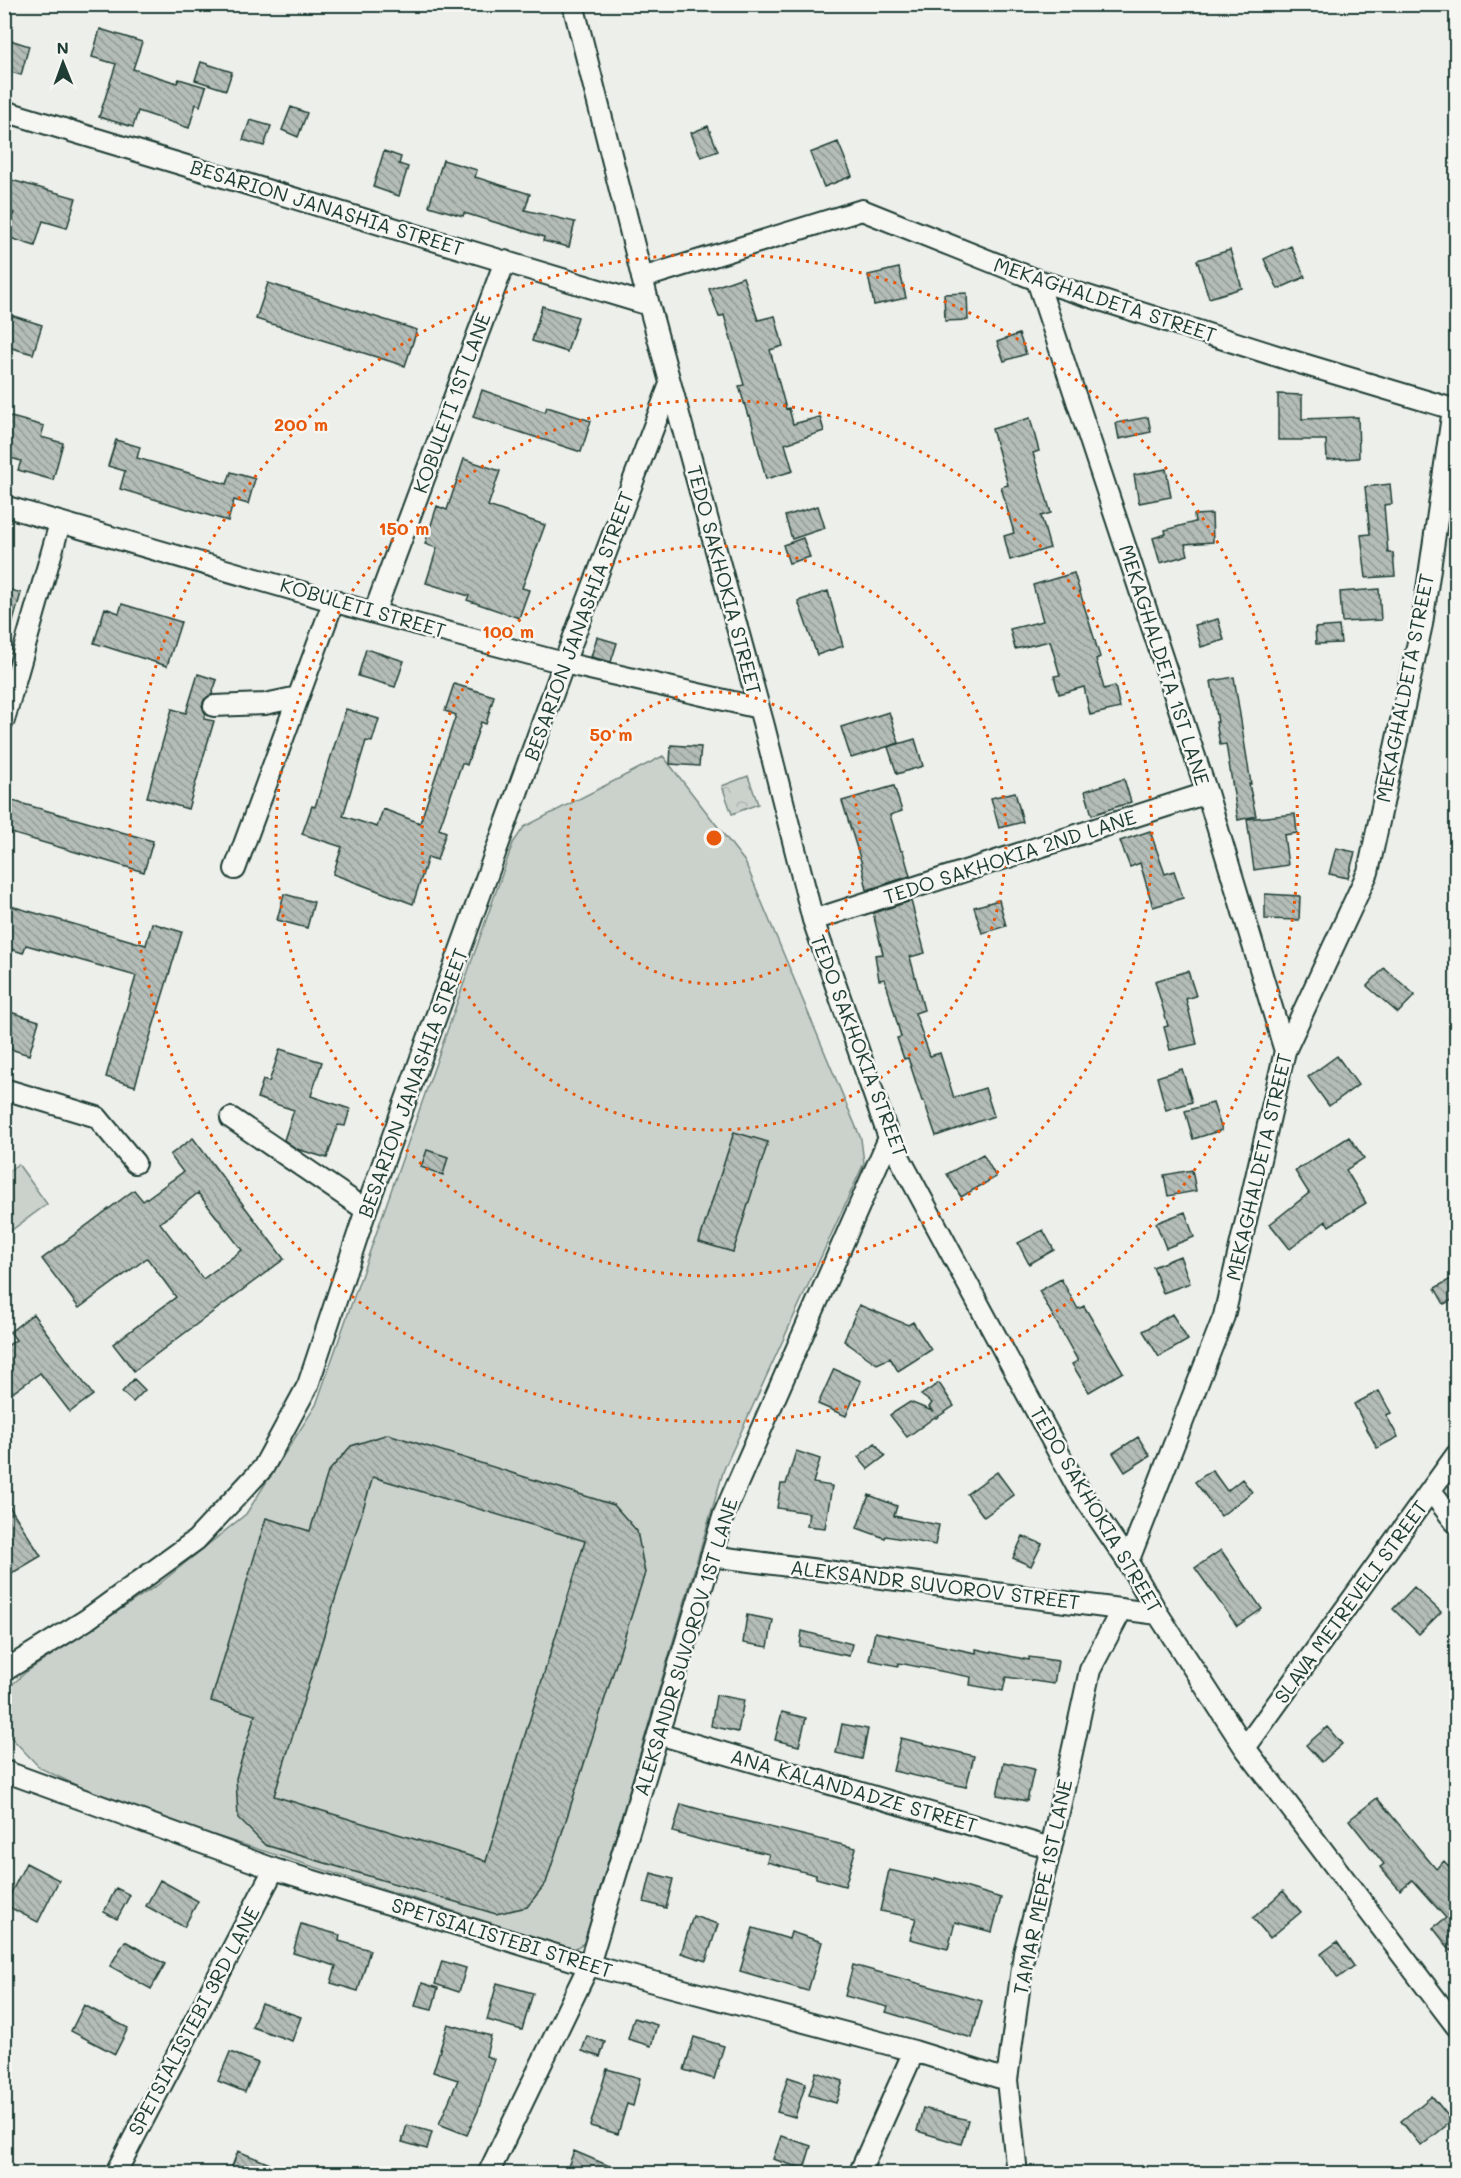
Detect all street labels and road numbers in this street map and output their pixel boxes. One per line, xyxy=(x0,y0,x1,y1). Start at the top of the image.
street label: BESARION JANASHIA STREET xyxy=(187,153,467,261)
street label: MEKAGHALDETA STREET xyxy=(991,251,1220,347)
street label: KOBULETI 1ST LANE xyxy=(406,309,496,497)
street label: TEDO SAKHOKIA STREET xyxy=(682,462,768,697)
street label: BESARION JANASHIA STREET xyxy=(517,487,639,764)
street label: MEKAGHALDETA 1ST LANE xyxy=(1114,541,1216,788)
street label: KOBULETI STREET xyxy=(277,571,449,643)
street label: MEKAGHALDETA STREET xyxy=(1369,571,1439,804)
street label: TEDO SAKHOKIA 2ND LANE xyxy=(880,803,1139,909)
street label: TEDO SAKHOKIA STREET xyxy=(805,931,914,1161)
street label: BESARION JANASHIA STREET xyxy=(351,944,473,1221)
street label: MEKAGHALDETA STREET xyxy=(1219,1050,1297,1283)
street label: TEDO SAKHOKIA STREET xyxy=(1025,1401,1169,1617)
street label: ALEKSANDR SUVOROV 1ST LANE xyxy=(627,1495,743,1799)
street label: SLAVA METREVELI STREET xyxy=(1268,1495,1433,1708)
street label: ALEKSANDR SUVOROV STREET xyxy=(789,1553,1081,1615)
street label: ANA KALANDADZE STREET xyxy=(728,1742,981,1838)
street label: TAMAR MEPE 1ST LANE xyxy=(1006,1777,1078,1997)
street label: SPETSIALISTEBI STREET xyxy=(389,1891,616,1983)
street label: SPETSIALISTEBI 3RD LANE xyxy=(122,1901,265,2140)

